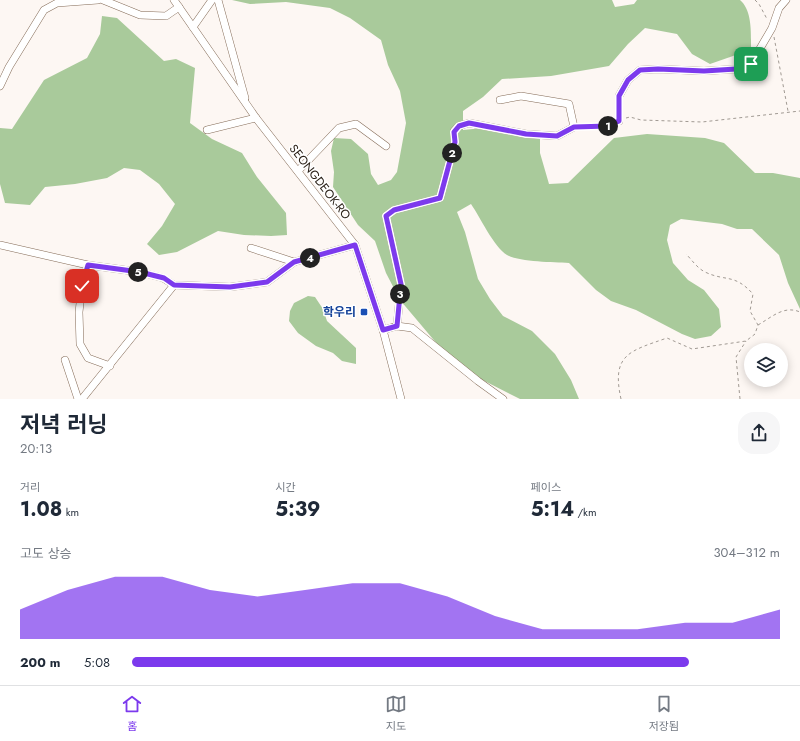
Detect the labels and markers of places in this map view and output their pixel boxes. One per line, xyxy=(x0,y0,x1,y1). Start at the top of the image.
pin xyxy=(734,47,768,81)
pin: 1 xyxy=(598,116,618,136)
pin: 2 xyxy=(442,143,462,163)
pin: 4 xyxy=(300,248,320,268)
pin: 5 xyxy=(128,262,148,282)
pin xyxy=(65,269,99,303)
pin: 3 xyxy=(390,284,410,304)
place label: 학우리 xyxy=(323,303,356,321)
marker: 학우리 xyxy=(359,307,369,317)

